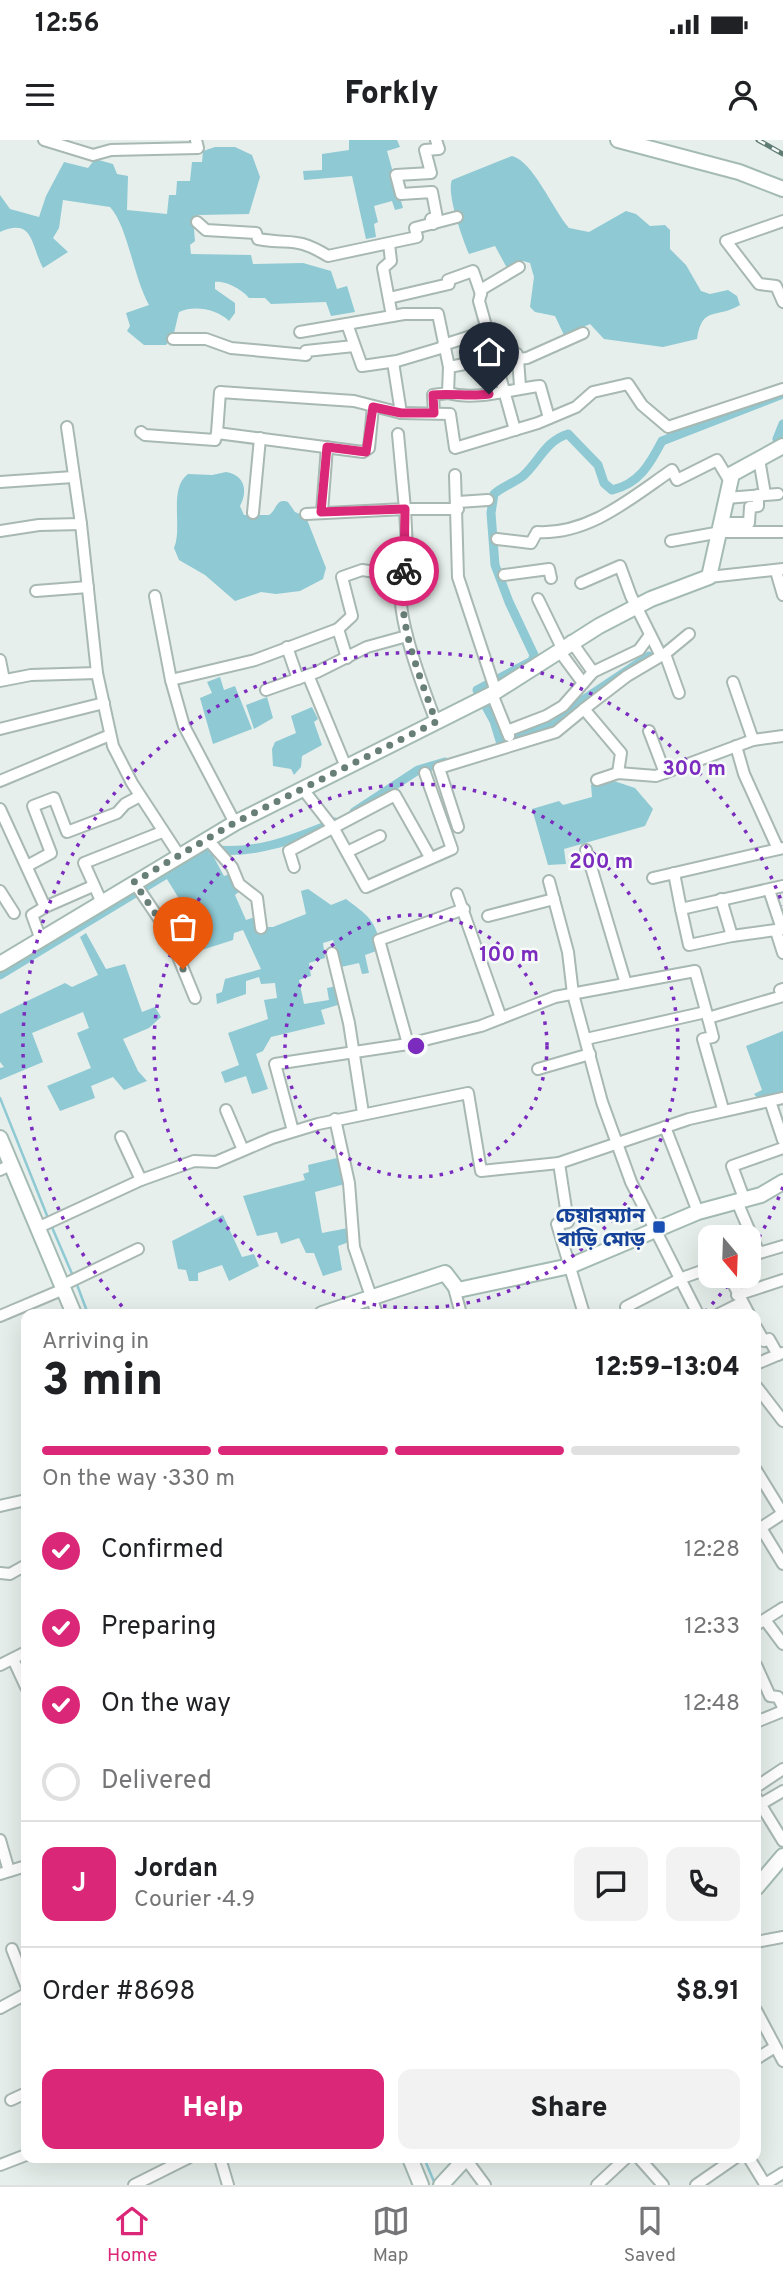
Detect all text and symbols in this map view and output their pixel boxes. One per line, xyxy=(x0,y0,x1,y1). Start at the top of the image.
text: 12:56 xyxy=(35,8,99,41)
text: Forkly xyxy=(345,75,438,115)
icon: menu xyxy=(21,76,59,114)
icon: person xyxy=(724,76,762,114)
pin xyxy=(459,322,519,394)
icon: home xyxy=(470,333,508,371)
courier xyxy=(369,536,439,606)
icon: bike xyxy=(385,552,423,590)
text: 300 m xyxy=(662,756,726,783)
text: 200 m xyxy=(569,849,633,876)
pin xyxy=(153,897,213,969)
icon: bag xyxy=(164,908,202,946)
text: 100 m xyxy=(479,942,539,969)
centre of rings xyxy=(404,1034,428,1058)
place label: চেয়ারম্যান বাড়ি মোড় xyxy=(555,1203,646,1254)
marker: চেয়ারম্যান বাড়ি মোড় xyxy=(651,1219,667,1235)
north arrow xyxy=(698,1225,761,1288)
map controls xyxy=(698,1225,761,1288)
text: Arriving in xyxy=(42,1328,149,1357)
text: 12:59–13:04 xyxy=(595,1352,740,1385)
text: 3 min xyxy=(42,1353,163,1412)
text: On the way · 330 m xyxy=(42,1465,235,1494)
icon: check xyxy=(42,1532,80,1570)
text: Confirmed xyxy=(101,1534,224,1567)
text: 12:28 xyxy=(684,1536,740,1565)
icon: check xyxy=(42,1609,80,1647)
text: Preparing xyxy=(101,1611,216,1644)
text: 12:33 xyxy=(684,1613,740,1642)
icon: check xyxy=(42,1686,80,1724)
text: On the way xyxy=(101,1688,231,1721)
text: 12:48 xyxy=(684,1690,740,1719)
text: Delivered xyxy=(101,1765,212,1798)
button: chat xyxy=(574,1847,648,1921)
button: phone xyxy=(666,1847,740,1921)
text: Jordan xyxy=(134,1853,218,1886)
text: J xyxy=(72,1868,86,1901)
text: Courier · 4.9 xyxy=(134,1886,255,1915)
text: Order #8698 xyxy=(42,1976,195,2009)
text: $8.91 xyxy=(676,1976,740,2009)
button: Help xyxy=(42,2069,384,2149)
button: Share xyxy=(398,2069,740,2149)
tab: Home xyxy=(107,2202,158,2268)
tab: Map xyxy=(372,2202,410,2268)
tab: Saved xyxy=(624,2202,676,2268)

